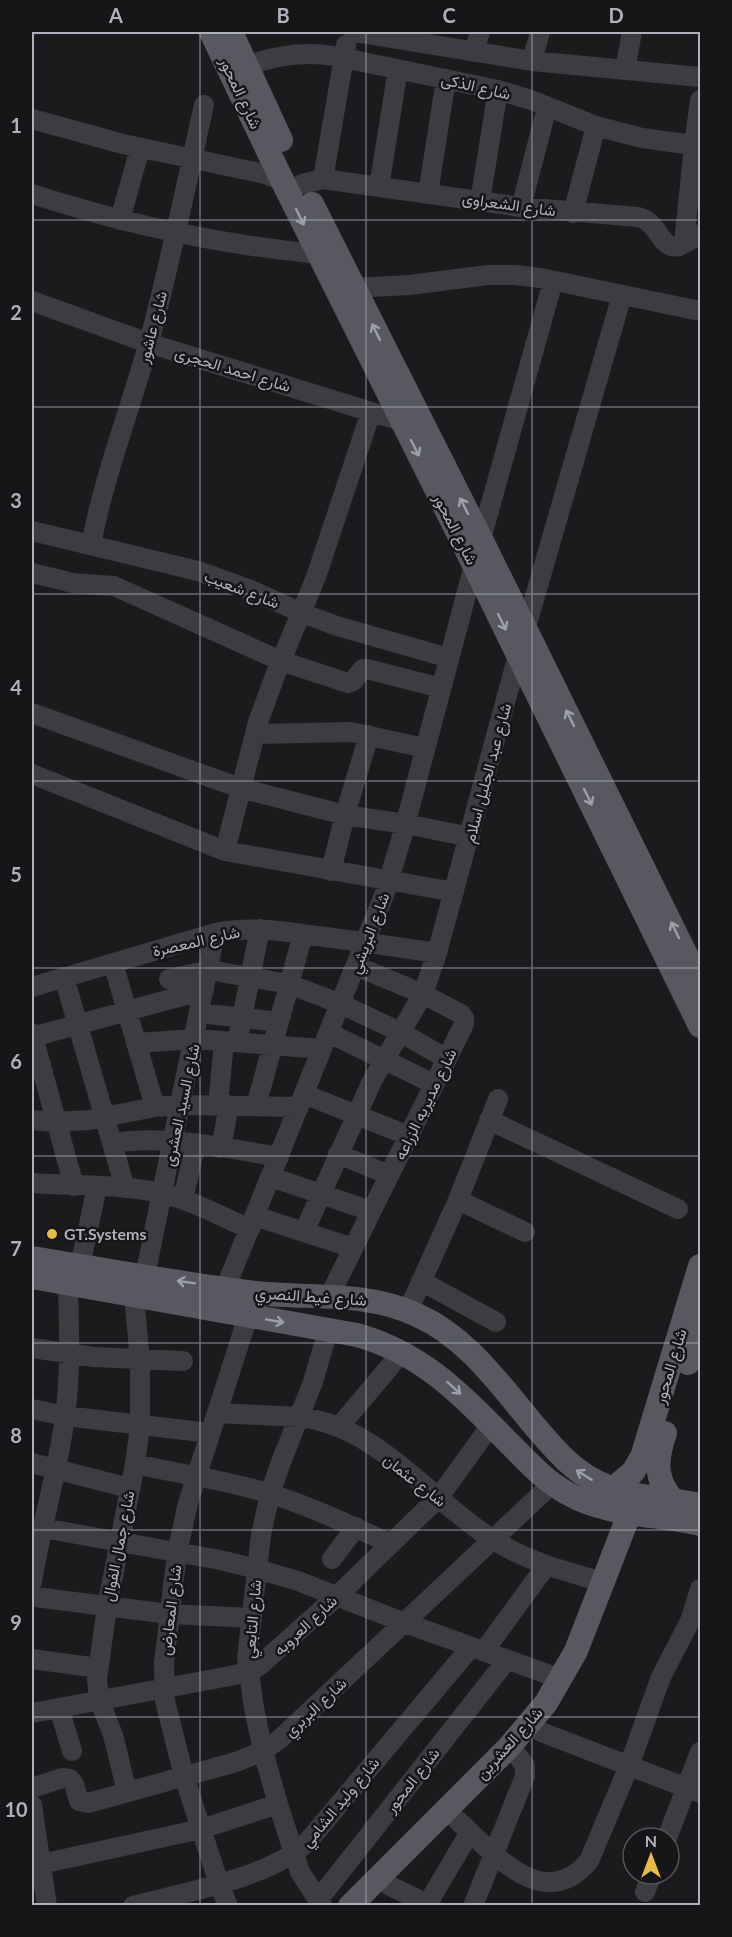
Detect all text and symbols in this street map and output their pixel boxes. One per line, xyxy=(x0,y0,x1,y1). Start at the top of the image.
text: A xyxy=(108,3,123,27)
text: B xyxy=(276,3,290,27)
text: C xyxy=(442,3,456,27)
text: D xyxy=(608,3,624,27)
street label: شارع المحور xyxy=(213,53,266,133)
street label: شارع الذكى xyxy=(439,68,513,106)
text: 1 xyxy=(10,113,22,137)
street label: شارع الشعراوى xyxy=(461,188,557,222)
one-way arrow xyxy=(295,207,307,225)
street label: شارع عاشور xyxy=(133,289,173,367)
text: 2 xyxy=(10,300,22,324)
one-way arrow xyxy=(370,323,381,341)
street label: شارع احمد الحجرى xyxy=(172,342,293,398)
one-way arrow xyxy=(410,438,421,456)
text: 3 xyxy=(10,488,22,512)
street label: شارع المحور xyxy=(427,489,482,569)
one-way arrow xyxy=(458,497,469,515)
street label: شارع شعيب xyxy=(201,566,282,614)
one-way arrow xyxy=(497,613,509,631)
text: 4 xyxy=(10,675,22,699)
street label: شارع عبد الجليل اسلام xyxy=(459,701,517,846)
one-way arrow xyxy=(563,709,575,727)
one-way arrow xyxy=(583,788,594,806)
text: 5 xyxy=(10,862,22,886)
street label: شارع البريشي xyxy=(344,890,397,978)
street label: شارع المعصرة xyxy=(150,921,242,963)
one-way arrow xyxy=(668,922,680,940)
street label: شارع السيد العشرى xyxy=(158,1042,206,1169)
street label: شارع مديريه الزراعه xyxy=(389,1045,462,1164)
text: 6 xyxy=(10,1049,22,1073)
place label: GT.Systems xyxy=(64,1224,146,1243)
marker: GT.Systems xyxy=(45,1227,59,1241)
text: 7 xyxy=(10,1236,22,1260)
one-way arrow xyxy=(176,1277,196,1288)
street label: شارع غيط النصري xyxy=(254,1282,367,1314)
one-way arrow xyxy=(265,1316,284,1327)
street label: شارع المحور xyxy=(649,1326,693,1407)
one-way arrow xyxy=(446,1381,461,1395)
text: 8 xyxy=(10,1423,22,1447)
street label: شارع عثمان xyxy=(378,1449,451,1512)
one-way arrow xyxy=(576,1468,593,1480)
street label: شارع جمال الفوال xyxy=(97,1489,140,1603)
street label: شارع المعارض xyxy=(155,1563,187,1657)
street label: شارع التابعي xyxy=(239,1579,269,1660)
street label: شارع العروبه xyxy=(269,1590,342,1661)
text: 9 xyxy=(10,1610,22,1634)
street label: شارع البربري xyxy=(280,1673,353,1744)
street label: شارع العشرين xyxy=(471,1703,548,1785)
street label: شارع المحور xyxy=(380,1743,445,1819)
street label: شارع وليد الشامي xyxy=(296,1753,387,1854)
text: 10 xyxy=(4,1797,28,1821)
north arrow xyxy=(621,1826,681,1886)
text: N xyxy=(645,1831,657,1850)

